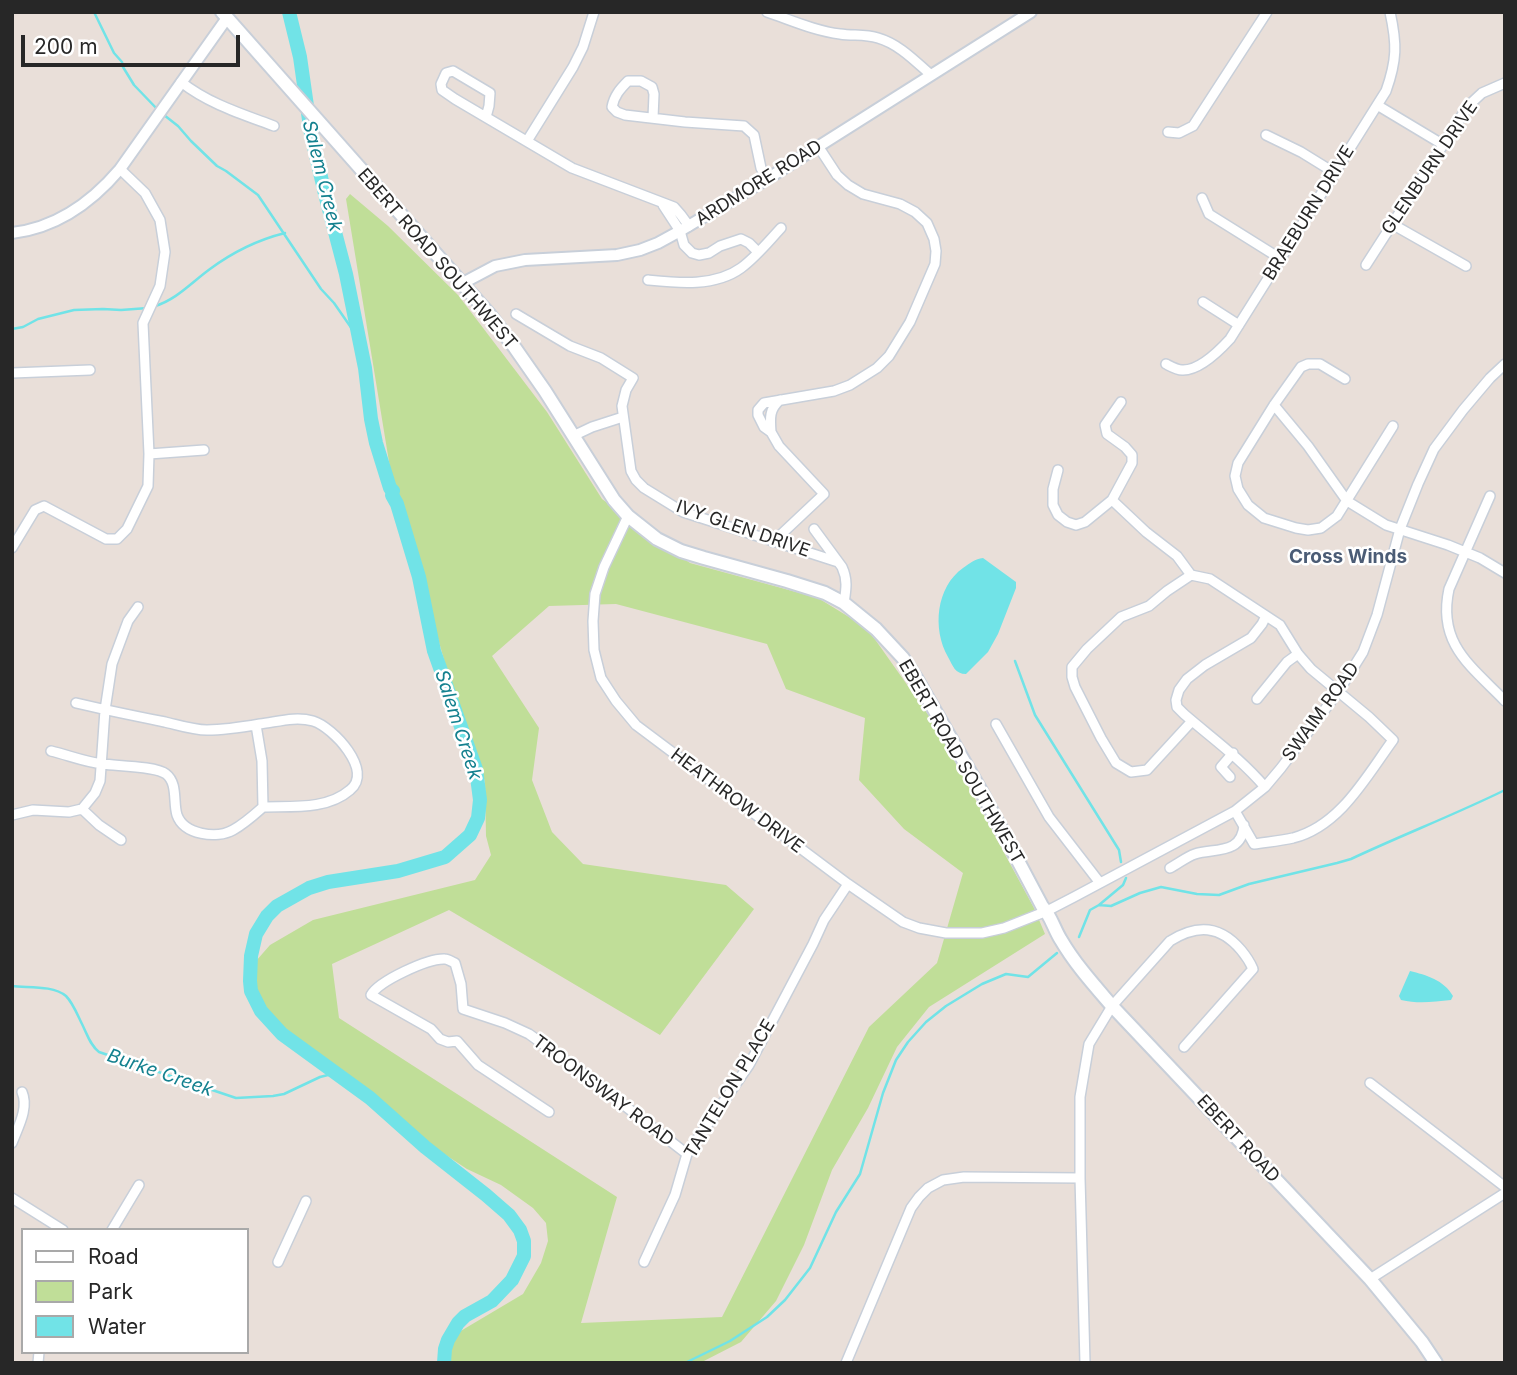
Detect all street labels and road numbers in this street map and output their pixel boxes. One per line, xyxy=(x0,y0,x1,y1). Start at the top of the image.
street label: GLENBURN DRIVE xyxy=(1377,97,1483,239)
street label: ARDMORE ROAD xyxy=(692,136,826,230)
street label: BRAEBURN DRIVE xyxy=(1259,142,1359,284)
street label: EBERT ROAD SOUTHWEST xyxy=(353,164,521,354)
street label: IVY GLEN DRIVE xyxy=(673,496,813,562)
street label: EBERT ROAD SOUTHWEST xyxy=(894,656,1028,868)
street label: SWAIM ROAD xyxy=(1278,658,1364,766)
street label: HEATHROW DRIVE xyxy=(666,744,808,858)
street label: TANTELON PLACE xyxy=(680,1016,780,1162)
street label: TROONSWAY ROAD xyxy=(528,1031,678,1151)
street label: EBERT ROAD xyxy=(1192,1091,1284,1187)

